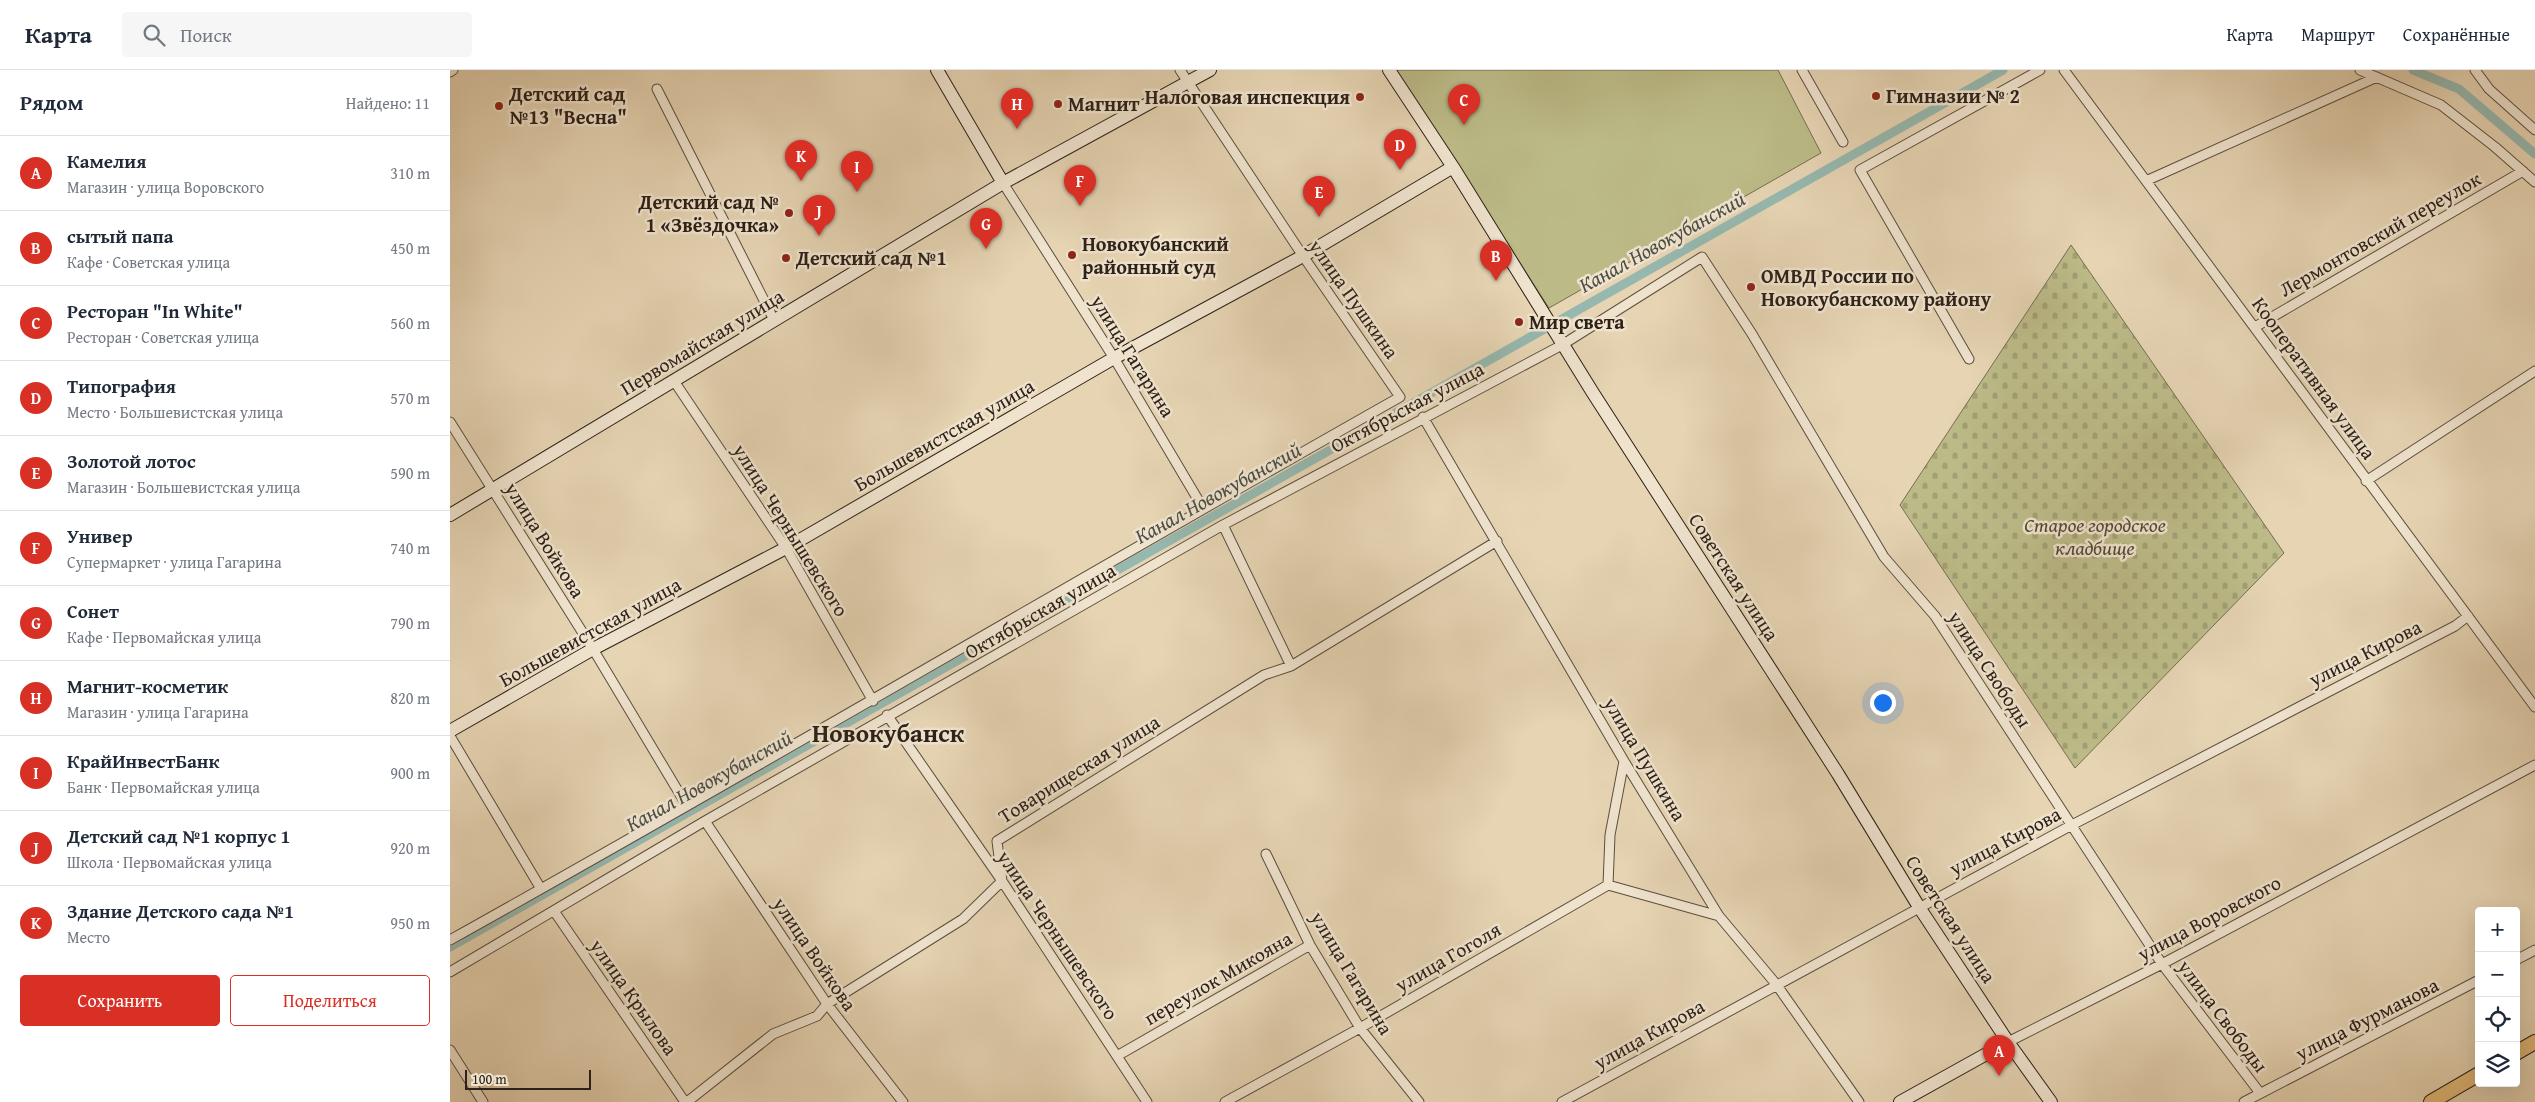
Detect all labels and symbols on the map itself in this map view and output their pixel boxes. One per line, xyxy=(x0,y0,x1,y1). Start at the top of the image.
place label: Детский сад №13 "Весна" xyxy=(508,79,627,131)
place label: Гимназии № 2 xyxy=(1886,81,2020,110)
place label: Налоговая инспекция xyxy=(1145,82,1350,111)
pin: C xyxy=(1448,84,1480,125)
pin: H xyxy=(1001,88,1033,129)
place label: Магнит xyxy=(1068,89,1140,118)
marker: Гимназии № 2 xyxy=(1870,90,1882,102)
marker: Налоговая инспекция xyxy=(1354,91,1366,103)
marker: Магнит xyxy=(1052,98,1064,110)
marker: Детский сад №13 "Весна" xyxy=(493,100,505,112)
pin: D xyxy=(1384,129,1416,170)
pin: K xyxy=(785,140,817,181)
pin: I xyxy=(841,151,873,192)
street label: Лермонтовский переулок xyxy=(2273,164,2487,303)
pin: F xyxy=(1064,165,1096,206)
pin: E xyxy=(1303,176,1335,217)
water label: Канал Новокубанский xyxy=(1573,183,1751,300)
place label: Детский сад № 1 «Звёздочка» xyxy=(638,187,779,239)
pin: J xyxy=(803,195,835,236)
marker: Детский сад № 1 «Звёздочка» xyxy=(783,207,795,219)
pin: G xyxy=(970,208,1002,249)
place label: Новокубанский районный суд xyxy=(1082,229,1229,281)
street label: улица Пушкина xyxy=(1302,232,1407,365)
pin: B xyxy=(1480,240,1512,281)
place label: Детский сад №1 xyxy=(795,243,947,272)
marker: Новокубанский районный суд xyxy=(1066,249,1078,261)
marker: Детский сад №1 xyxy=(780,252,792,264)
place label: ОМВД России по Новокубанскому району xyxy=(1761,261,1992,313)
street label: Первомайская улица xyxy=(615,281,789,402)
marker: ОМВД России по Новокубанскому району xyxy=(1745,281,1757,293)
street label: улица Гагарина xyxy=(1084,288,1183,423)
street label: Кооперативная улица xyxy=(2245,290,2384,465)
place label: Мир света xyxy=(1529,307,1625,336)
marker: Мир света xyxy=(1513,316,1525,328)
street label: Октябрьская улица xyxy=(1325,354,1489,459)
street label: Большевистская улица xyxy=(848,371,1040,498)
water label: Канал Новокубанский xyxy=(1129,434,1307,551)
street label: улица Чернышевского xyxy=(726,437,856,622)
street label: улица Войкова xyxy=(498,475,593,604)
street label: Советская улица xyxy=(1682,507,1787,647)
park label: Старое городское кладбище xyxy=(2024,510,2166,562)
street label: Октябрьская улица xyxy=(959,555,1121,666)
street label: Большевистская улица xyxy=(493,569,686,694)
street label: улица Свободы xyxy=(1941,604,2039,733)
street label: улица Кирова xyxy=(2303,612,2427,694)
street label: улица Пушкина xyxy=(1596,690,1694,827)
your location xyxy=(1870,690,1896,716)
street label: Товарищеская улица xyxy=(992,707,1166,830)
district label: Новокубанск xyxy=(812,715,965,751)
water label: Канал Новокубанский xyxy=(620,722,798,839)
street label: улица Кирова xyxy=(1943,799,2066,883)
street label: улица Чернышевского xyxy=(990,843,1126,1025)
street label: Советская улица xyxy=(1899,849,2004,989)
street label: улица Воровского xyxy=(2131,867,2286,968)
street label: улица Войкова xyxy=(766,890,865,1017)
street label: улица Гагарина xyxy=(1304,905,1401,1040)
street label: улица Гоголя xyxy=(1388,914,1506,999)
street label: переулок Микояна xyxy=(1138,923,1298,1032)
street label: улица Крылова xyxy=(583,932,686,1061)
street label: улица Свободы xyxy=(2171,952,2275,1078)
street label: улица Фурманова xyxy=(2289,970,2444,1068)
street label: улица Кирова xyxy=(1587,991,1710,1077)
pin: A xyxy=(1983,1035,2015,1076)
scale bar xyxy=(465,1067,591,1090)

